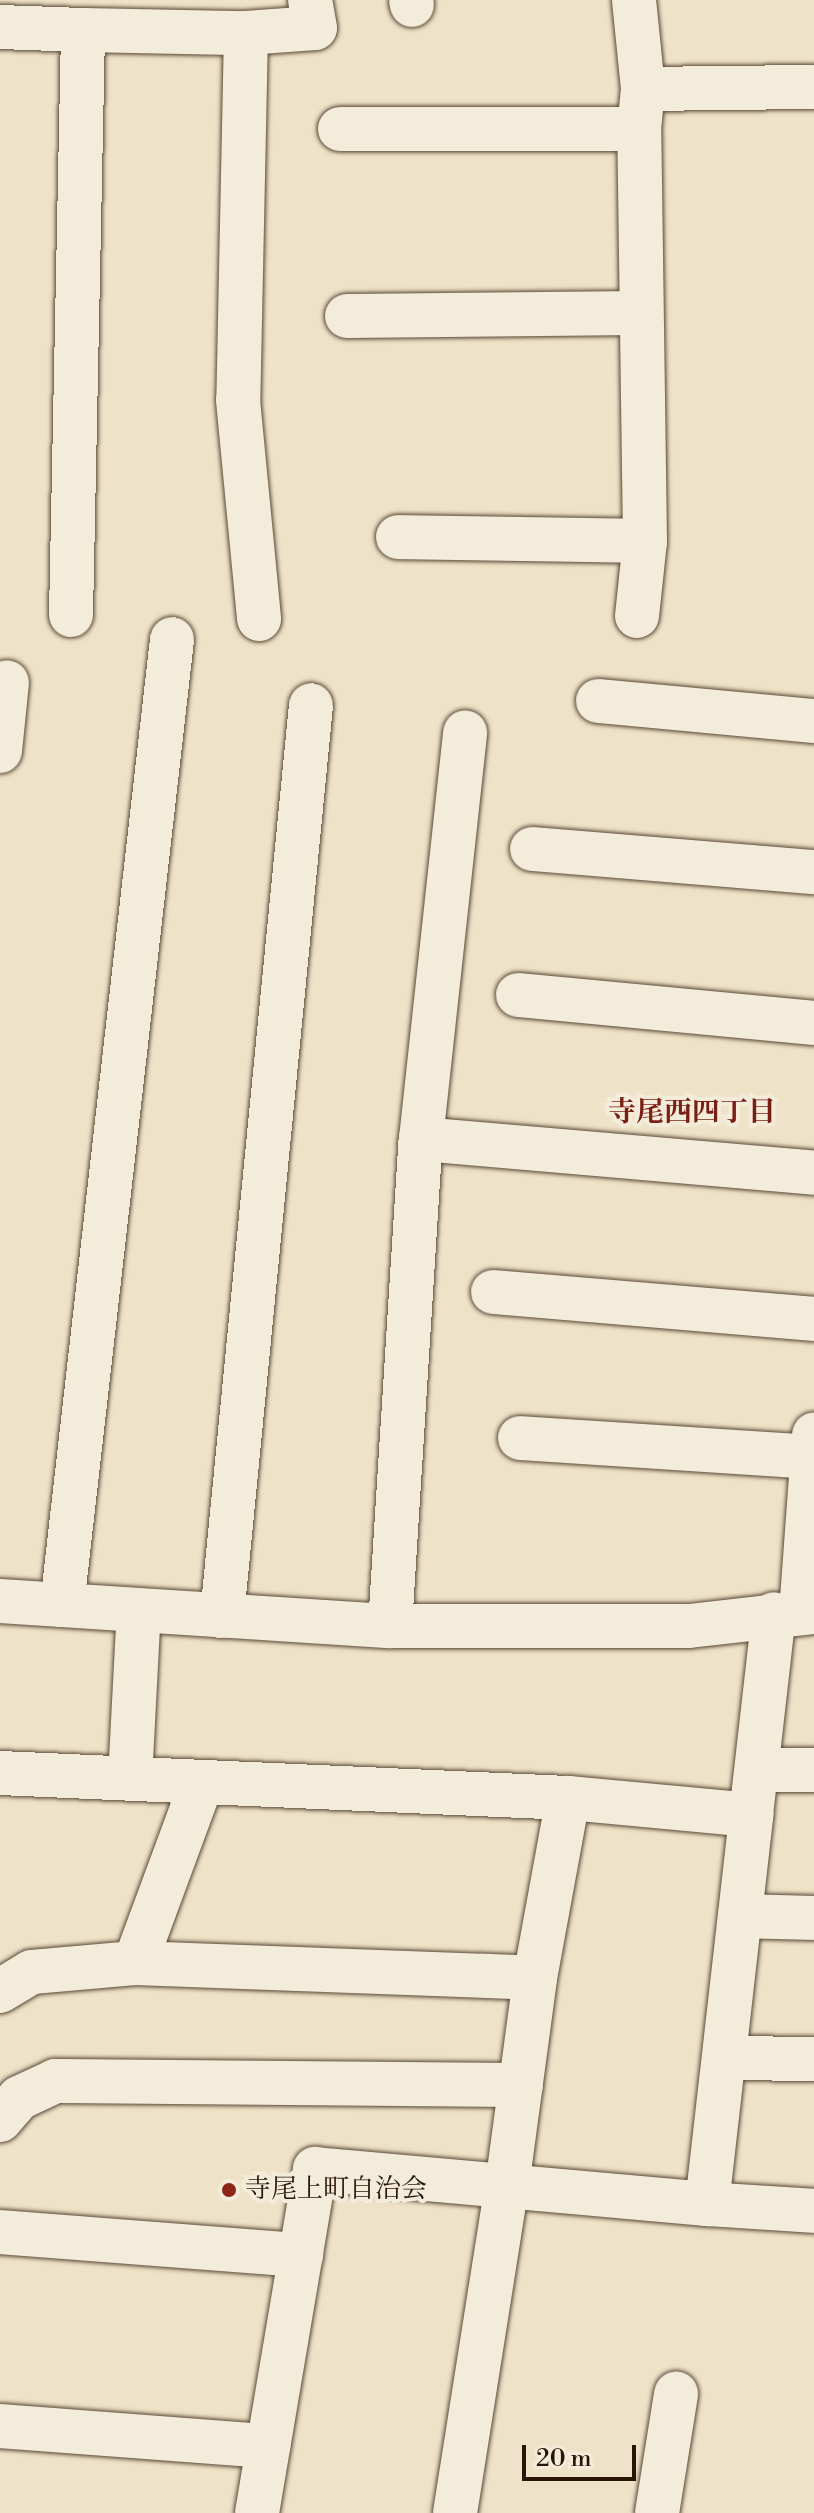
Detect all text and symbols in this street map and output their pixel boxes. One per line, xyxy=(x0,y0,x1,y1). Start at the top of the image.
district label: 寺尾西四丁目 xyxy=(608,1096,776,1130)
place label: 寺尾上町自治会 xyxy=(245,2174,427,2206)
marker: 寺尾上町自治会 xyxy=(220,2181,238,2199)
scale bar xyxy=(526,2429,640,2479)
text: 20 m xyxy=(536,2444,592,2474)

